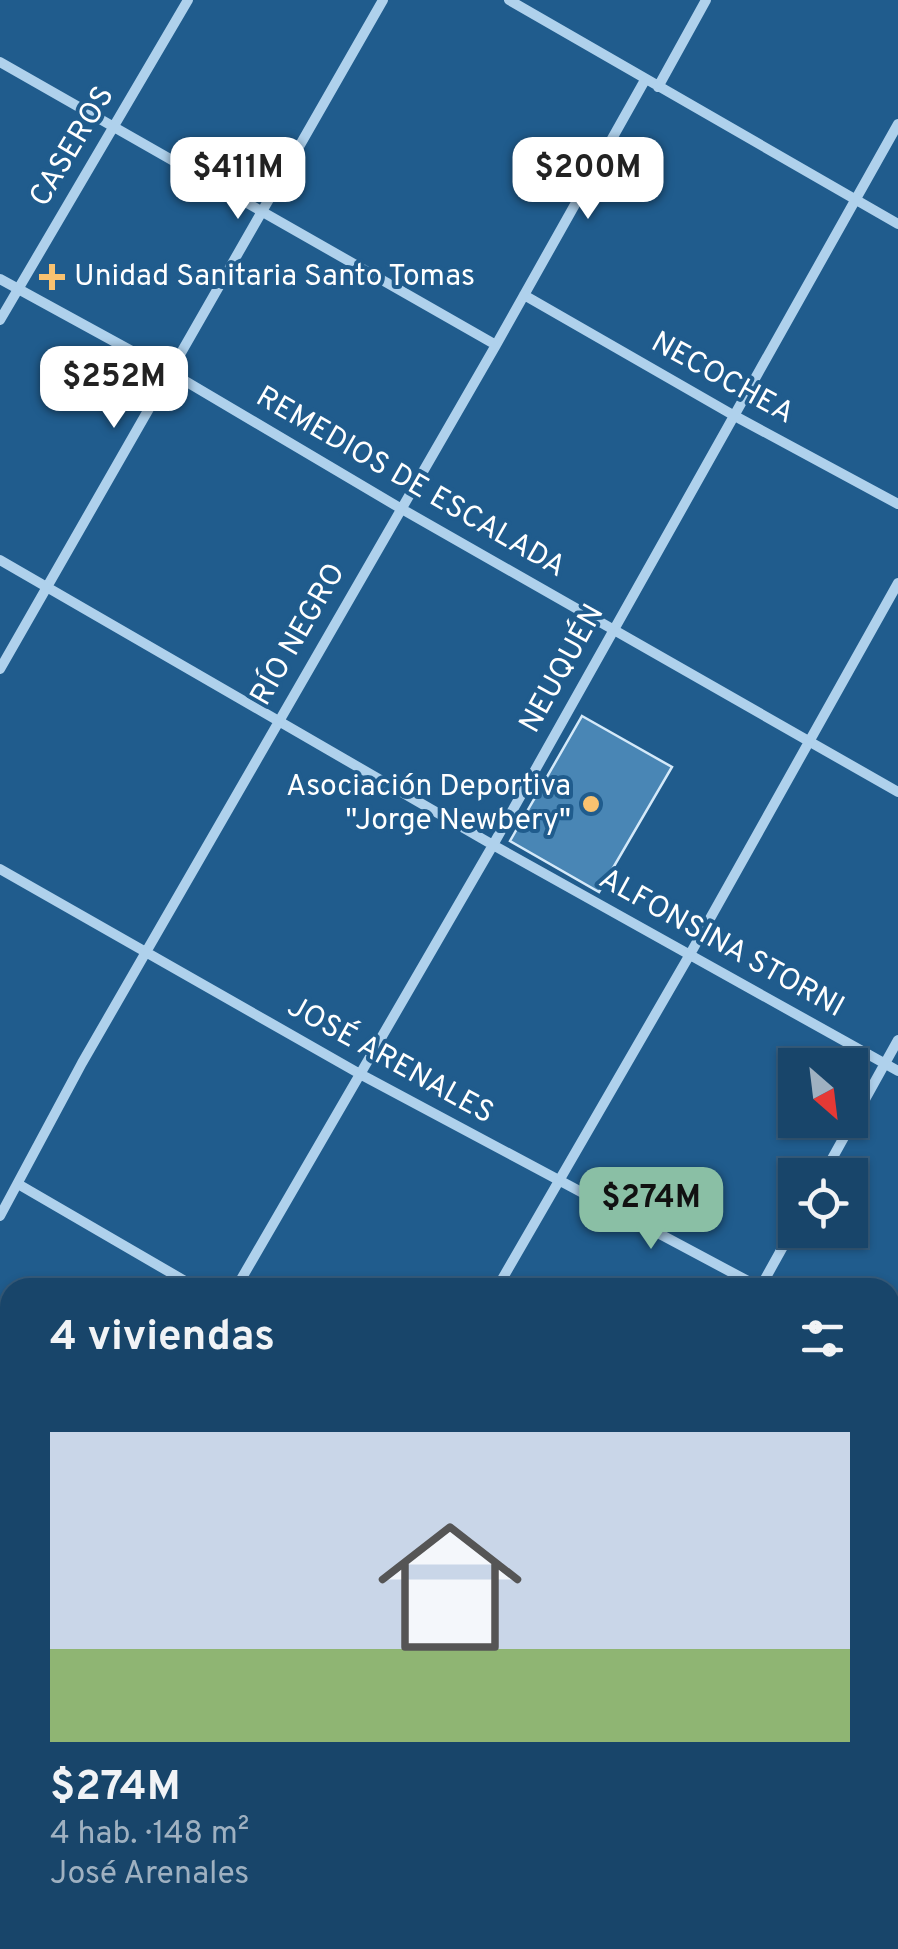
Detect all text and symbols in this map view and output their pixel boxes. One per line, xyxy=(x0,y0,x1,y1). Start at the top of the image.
street label: CASEROS xyxy=(23,80,123,214)
pin: $411M xyxy=(168,137,308,222)
pin: $200M xyxy=(518,137,658,222)
text: $411M xyxy=(192,149,284,189)
text: $200M xyxy=(535,149,641,189)
place label: Unidad Sanitaria Santo Tomas xyxy=(74,259,475,296)
marker: Unidad Sanitaria Santo Tomas xyxy=(39,264,65,290)
street label: NECOCHEA xyxy=(644,325,800,433)
pin: $252M xyxy=(44,346,184,431)
text: $252M xyxy=(62,358,166,398)
street label: REMEDIOS DE ESCALADA xyxy=(249,379,571,587)
street label: RÍO NEGRO xyxy=(242,556,355,713)
street label: NEUQUÉN xyxy=(511,597,613,740)
place label: Asociación Deportiva "Jorge Newbery" xyxy=(286,769,571,840)
marker: Asociación Deportiva "Jorge Newbery" xyxy=(580,793,602,815)
street label: ALFONSINA STORNI xyxy=(592,861,850,1027)
street label: JOSÉ ARENALES xyxy=(280,987,501,1133)
north arrow xyxy=(778,1048,868,1138)
map controls xyxy=(778,1048,868,1248)
button: locate xyxy=(778,1158,868,1248)
pin: $274M xyxy=(581,1167,721,1252)
text: $274M xyxy=(601,1179,701,1219)
icon: filters xyxy=(795,1311,850,1366)
text: 4 viviendas xyxy=(50,1312,275,1365)
icon: home xyxy=(360,1497,540,1677)
text: $274M xyxy=(50,1762,181,1815)
text: 4 hab. · 148 m² xyxy=(50,1815,249,1855)
text: José Arenales xyxy=(50,1855,249,1895)

